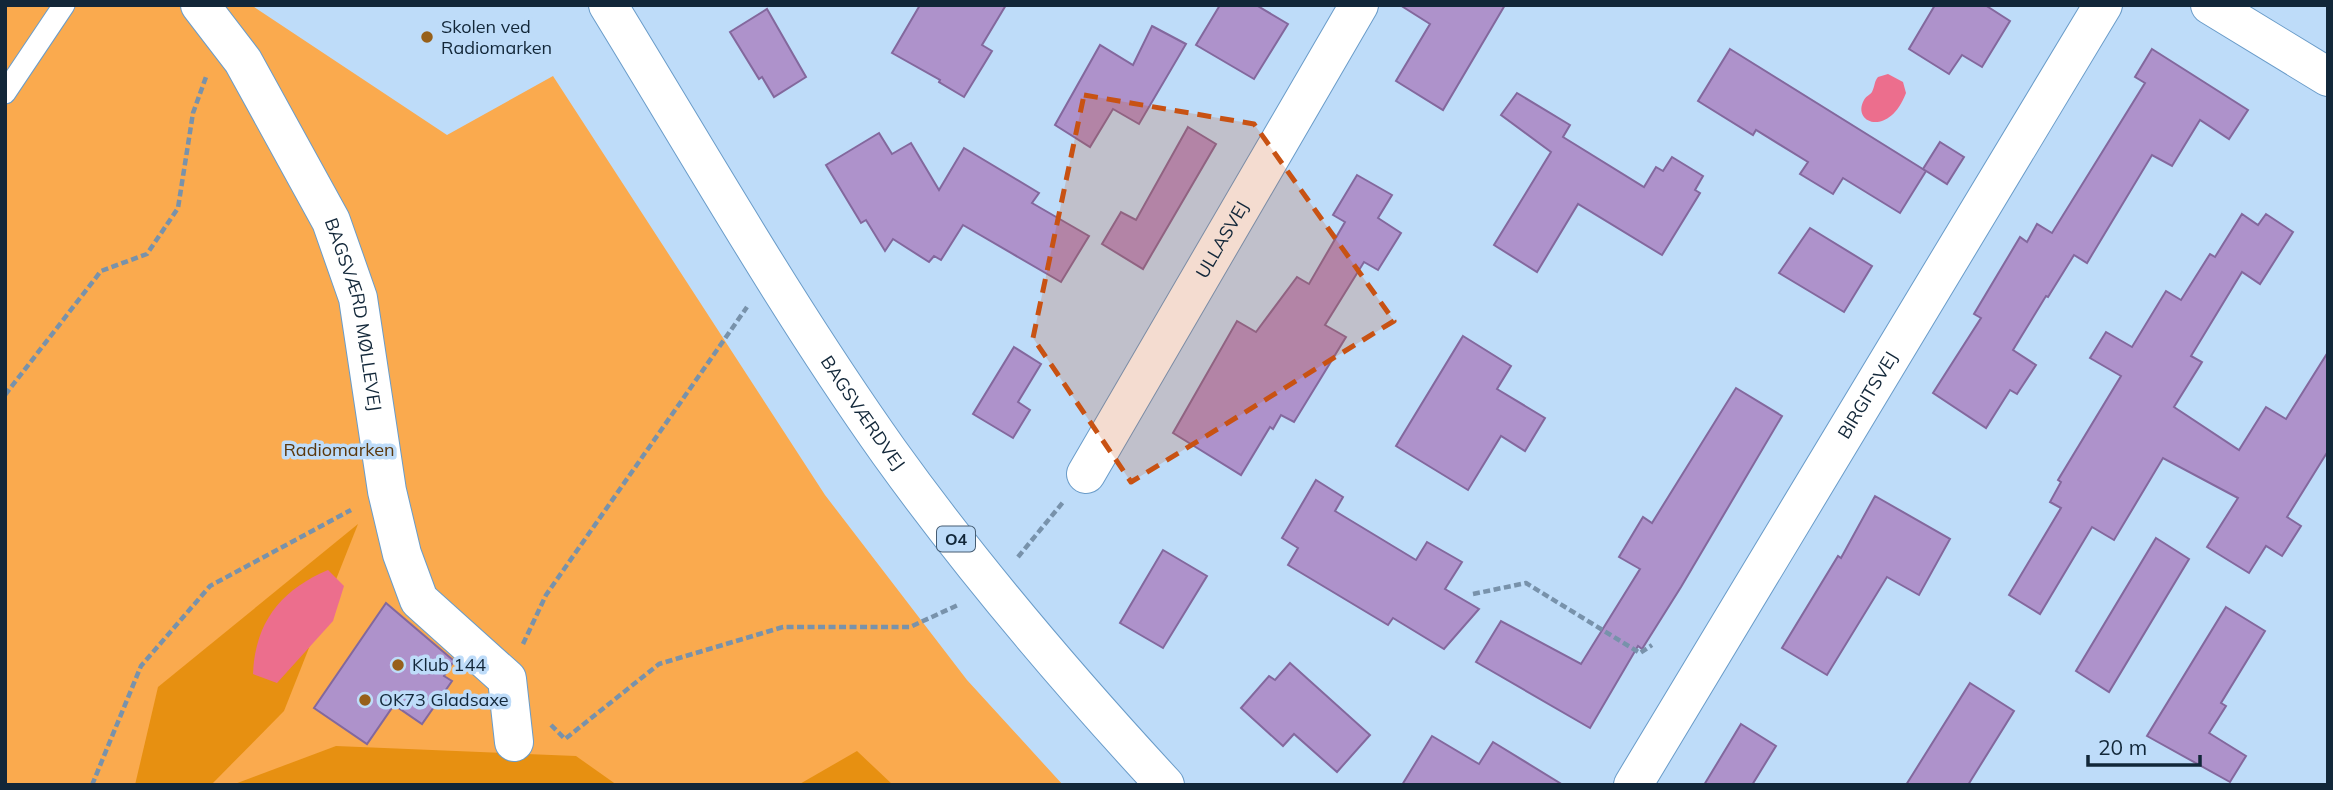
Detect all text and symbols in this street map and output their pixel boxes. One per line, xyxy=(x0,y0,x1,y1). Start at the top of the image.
place label: Skolen ved Radiomarken xyxy=(441,15,552,59)
marker: Skolen ved Radiomarken xyxy=(419,29,435,45)
street label: ULLASVEJ xyxy=(1190,197,1253,282)
street label: BAGSVÆRD MØLLEVEJ xyxy=(320,215,387,413)
street label: BIRGITSVEJ xyxy=(1832,347,1902,443)
street label: BAGSVÆRDVEJ xyxy=(816,351,910,475)
park label: Radiomarken xyxy=(283,438,395,461)
road number: O4 xyxy=(937,526,975,552)
place label: Klub 144 xyxy=(412,653,486,676)
marker: Klub 144 xyxy=(390,657,406,673)
place label: OK73 Gladsaxe xyxy=(379,688,509,711)
marker: OK73 Gladsaxe xyxy=(357,692,373,708)
scale bar xyxy=(2088,724,2200,768)
text: 20 m xyxy=(2098,734,2147,760)

